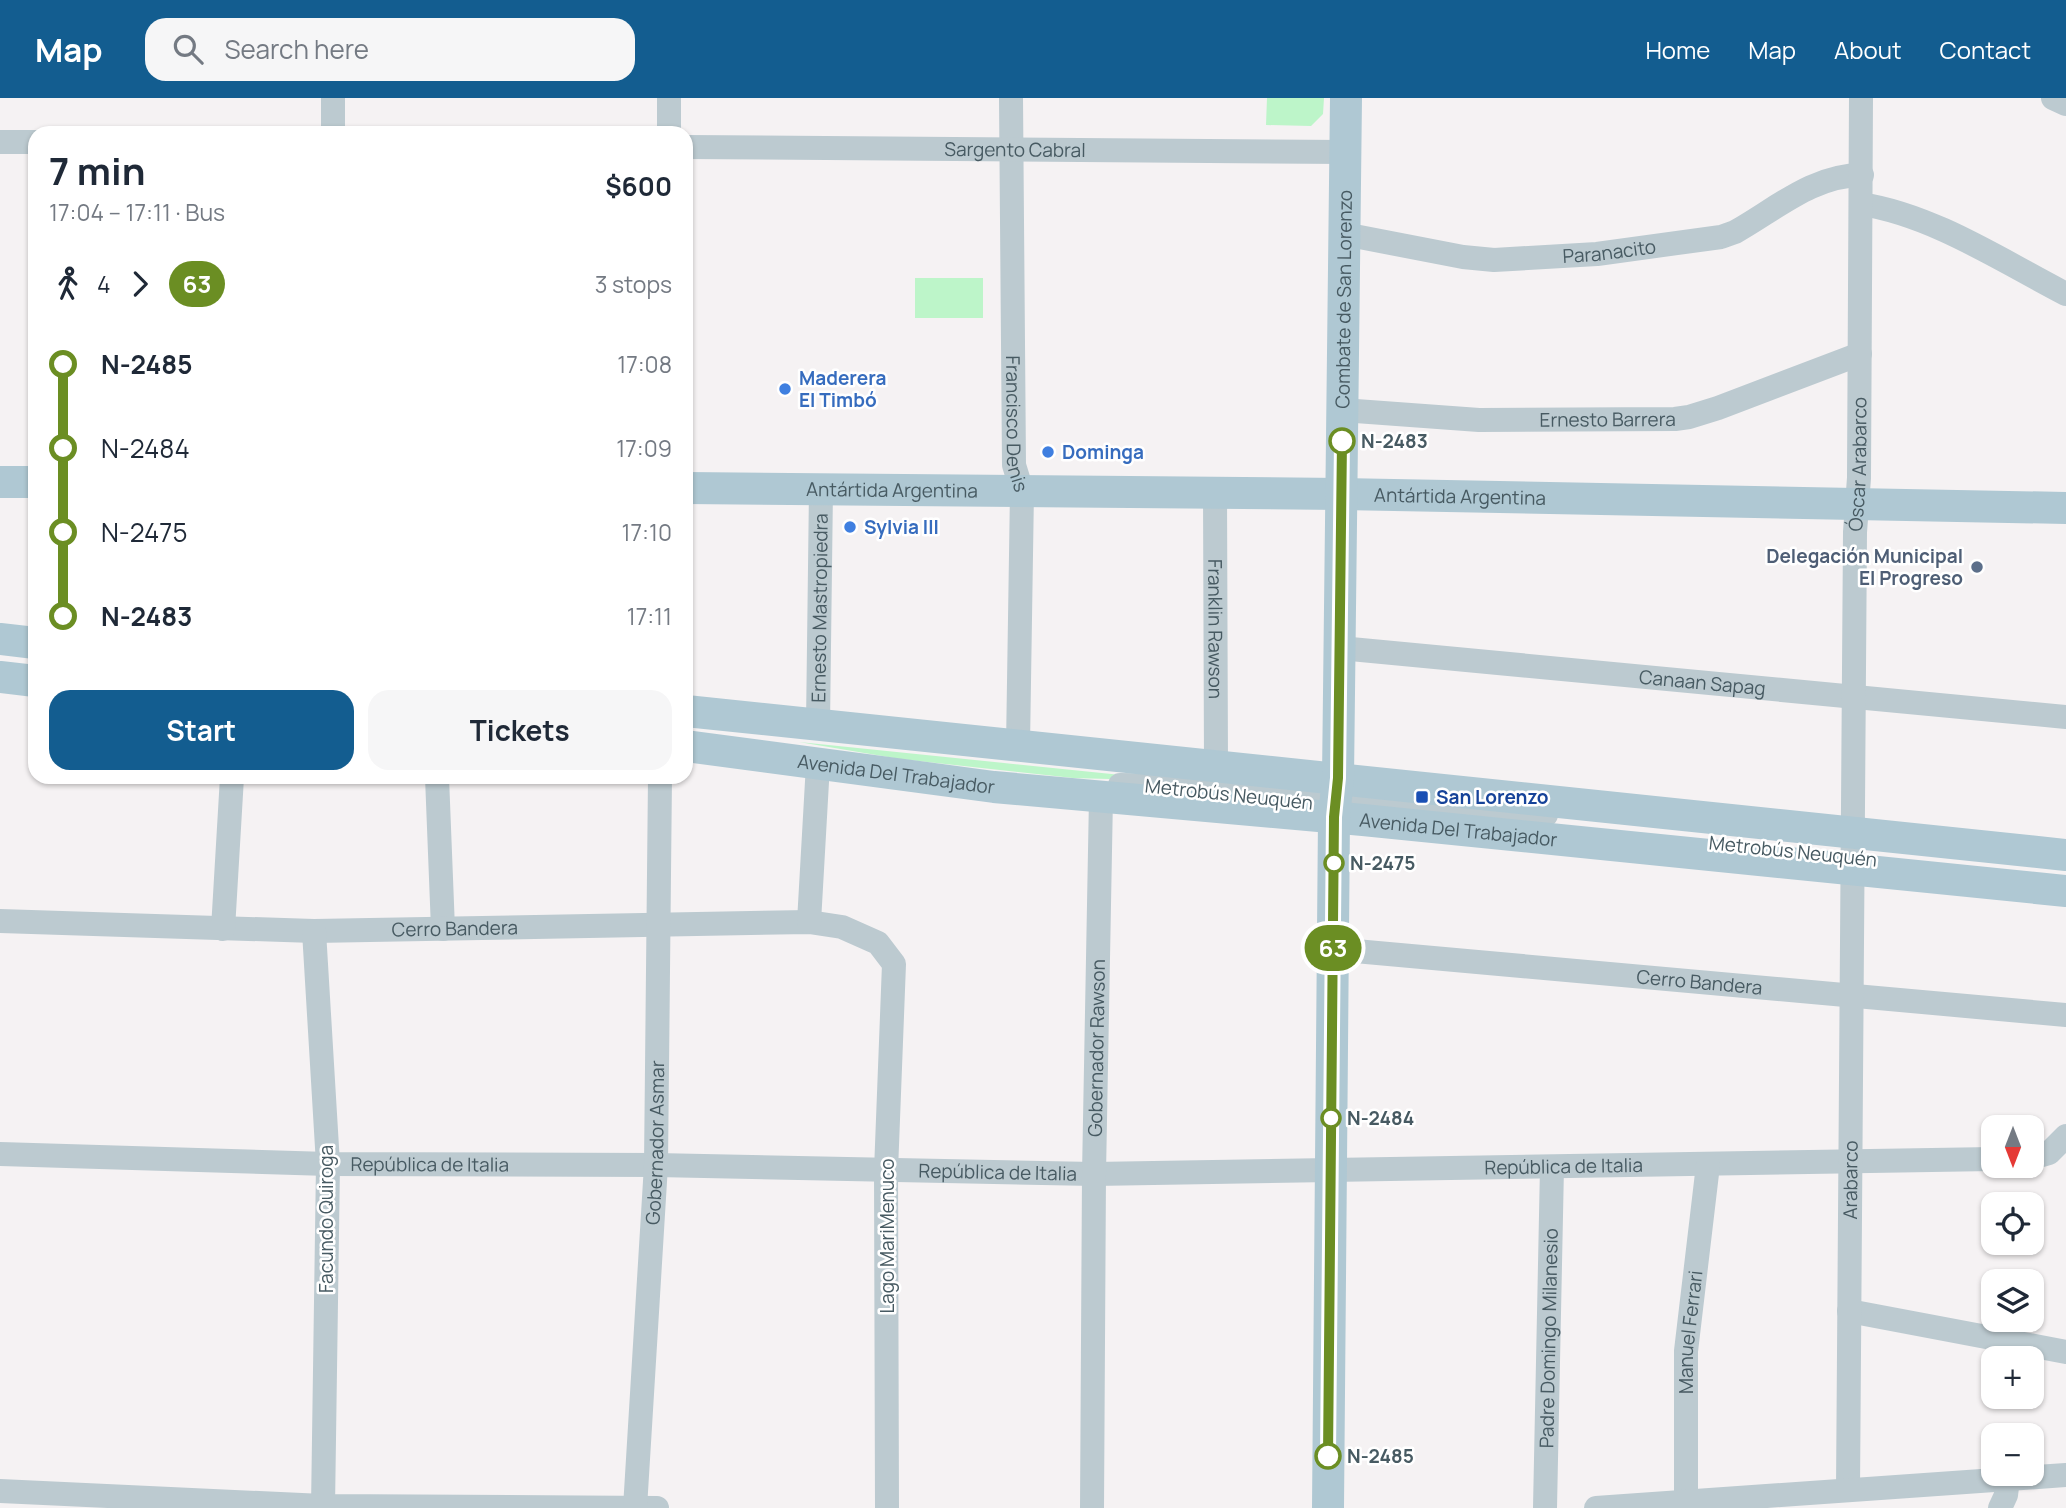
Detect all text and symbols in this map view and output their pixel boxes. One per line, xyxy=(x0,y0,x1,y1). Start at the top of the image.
search box xyxy=(145,18,635,81)
text: Map xyxy=(35,27,103,72)
icon: search xyxy=(169,30,207,68)
text: Search here xyxy=(225,31,369,67)
text: Home xyxy=(1645,33,1710,66)
text: Map xyxy=(1748,33,1796,66)
text: About xyxy=(1834,33,1902,66)
text: Contact xyxy=(1940,33,2031,66)
street label: Sargento Cabral xyxy=(944,136,1086,163)
text: 7 min xyxy=(49,144,145,196)
text: $600 xyxy=(605,168,672,204)
street label: Combate de San Lorenzo xyxy=(1329,190,1358,409)
text: 17:04 – 17:11 · Bus xyxy=(49,196,225,228)
street label: Paranacito xyxy=(1562,233,1658,269)
icon: walk xyxy=(49,265,87,303)
icon: forward xyxy=(121,265,159,303)
text: 63 xyxy=(183,267,211,300)
text: 4 xyxy=(97,268,111,300)
text: 3 stops xyxy=(595,268,672,300)
text: N-2485 xyxy=(101,346,193,382)
text: 17:08 xyxy=(617,348,672,380)
street label: Francisco Denis xyxy=(1000,355,1035,495)
place label: Maderera El Timbó xyxy=(799,365,886,413)
marker: Maderera El Timbó xyxy=(777,381,793,397)
street label: Óscar Arabarco xyxy=(1842,397,1872,532)
street label: Ernesto Barrera xyxy=(1539,406,1676,433)
marker: N-2483 xyxy=(1329,428,1355,454)
place label: N-2483 xyxy=(1361,428,1428,454)
text: N-2484 xyxy=(101,430,190,466)
text: 17:09 xyxy=(616,432,672,464)
place label: Dominga xyxy=(1062,439,1144,465)
marker: Dominga xyxy=(1040,444,1056,460)
street label: Antártida Argentina xyxy=(806,476,978,504)
street label: Antártida Argentina xyxy=(1374,482,1546,511)
street label: Ernesto Mastropiedra xyxy=(805,513,834,703)
text: N-2475 xyxy=(101,514,187,550)
place label: Sylvia III xyxy=(864,514,939,540)
text: 17:10 xyxy=(622,516,672,548)
marker: Sylvia III xyxy=(842,519,858,535)
place label: Delegación Municipal El Progreso xyxy=(1766,543,1963,591)
street label: Franklin Rawson xyxy=(1202,559,1229,699)
marker: Delegación Municipal El Progreso xyxy=(1969,559,1985,575)
text: N-2483 xyxy=(101,598,192,634)
text: 17:11 xyxy=(627,600,672,632)
street label: Canaan Sapag xyxy=(1638,663,1767,701)
button: Start xyxy=(49,690,354,770)
button: Tickets xyxy=(368,690,672,770)
street label: Avenida Del Trabajador xyxy=(796,748,997,800)
street label: Metrobús Neuquén xyxy=(1144,772,1314,816)
place label: San Lorenzo xyxy=(1436,784,1549,810)
marker: San Lorenzo xyxy=(1414,789,1430,805)
street label: Avenida Del Trabajador xyxy=(1358,807,1559,853)
street label: Metrobús Neuquén xyxy=(1708,829,1878,873)
place label: N-2475 xyxy=(1350,850,1415,876)
marker: N-2475 xyxy=(1324,853,1344,873)
street label: Cerro Bandera xyxy=(391,914,518,943)
line badge: 63 xyxy=(1302,925,1364,971)
text: 63 xyxy=(1319,931,1347,964)
street label: Gobernador Rawson xyxy=(1082,959,1111,1137)
street label: Cerro Bandera xyxy=(1636,963,1764,1001)
street label: Gobernador Asmar xyxy=(639,1060,670,1226)
place label: N-2484 xyxy=(1347,1105,1414,1131)
marker: N-2484 xyxy=(1321,1108,1341,1128)
north arrow xyxy=(1981,1115,2044,1178)
map controls xyxy=(1981,1115,2044,1486)
street label: Arabarco xyxy=(1837,1140,1864,1220)
street label: Facundo Quiroga xyxy=(313,1145,339,1293)
street label: República de Italia xyxy=(351,1151,509,1178)
street label: República de Italia xyxy=(1484,1152,1643,1180)
street label: República de Italia xyxy=(918,1157,1077,1187)
street label: Lago MariMenuco xyxy=(874,1158,900,1314)
button: locate xyxy=(1981,1192,2044,1255)
street label: Padre Domingo Milanesio xyxy=(1533,1228,1564,1448)
street label: Manuel Ferrari xyxy=(1672,1269,1708,1394)
button: layers xyxy=(1981,1269,2044,1332)
button: + xyxy=(1981,1346,2044,1409)
button: − xyxy=(1981,1423,2044,1486)
marker: N-2485 xyxy=(1315,1443,1341,1469)
place label: N-2485 xyxy=(1347,1443,1414,1469)

